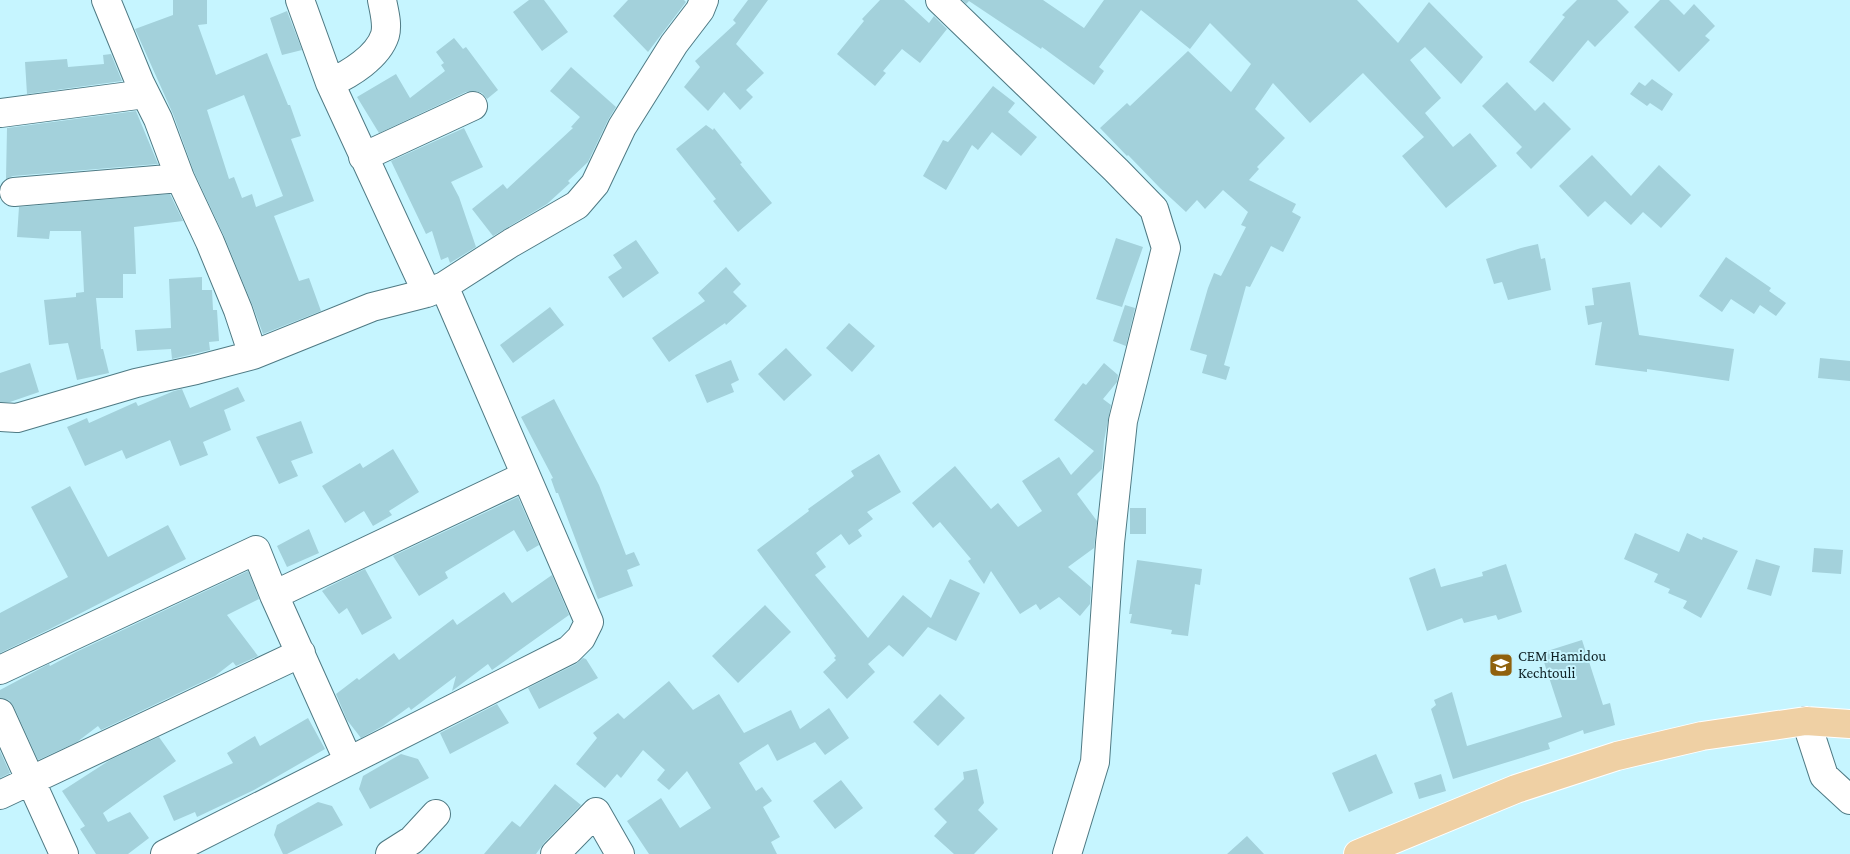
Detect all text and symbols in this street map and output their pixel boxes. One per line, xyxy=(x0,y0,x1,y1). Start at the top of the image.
place label: CEM Hamidou Kechtouli xyxy=(1518,648,1606,681)
school or university icon: CEM Hamidou Kechtouli xyxy=(1488,652,1514,678)

